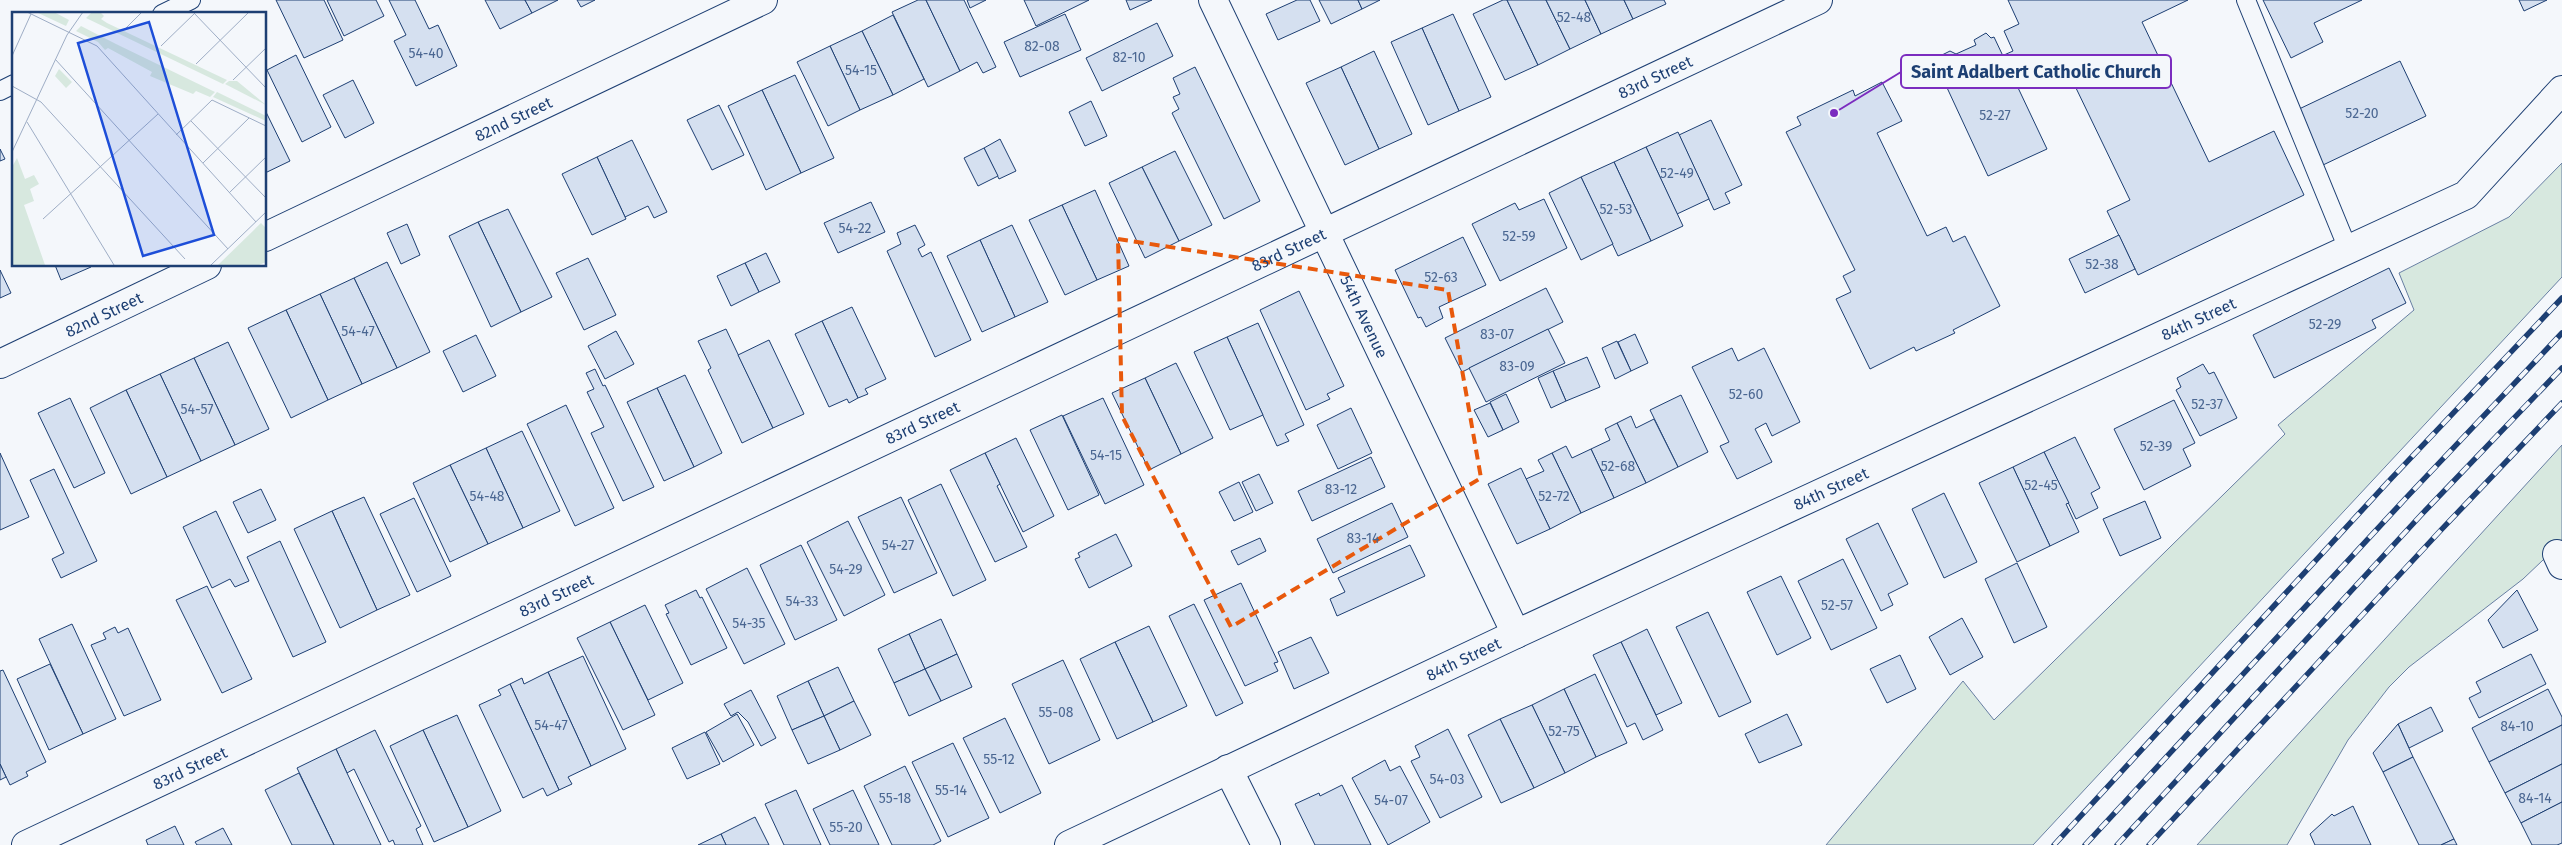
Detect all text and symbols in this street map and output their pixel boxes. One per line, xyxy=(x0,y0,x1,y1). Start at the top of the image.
house number: 52-48 xyxy=(1557,9,1591,26)
inset map xyxy=(12,12,266,266)
house number: 82-08 xyxy=(1024,38,1060,55)
house number: 54-40 xyxy=(408,45,444,62)
house number: 82-10 xyxy=(1112,49,1146,66)
street label: 83rd Street xyxy=(1615,51,1695,102)
callout: Saint Adalbert Catholic Church xyxy=(1901,55,2171,88)
text: Saint Adalbert Catholic Church xyxy=(1911,61,2161,83)
house number: 54-15 xyxy=(845,62,877,79)
street label: 82nd Street xyxy=(472,92,555,145)
house number: 52-20 xyxy=(2345,105,2379,122)
house number: 52-27 xyxy=(1979,107,2011,124)
house number: 52-49 xyxy=(1660,165,1694,182)
house number: 52-53 xyxy=(1599,201,1633,218)
house number: 54-22 xyxy=(838,220,872,237)
street label: 83rd Street xyxy=(1249,224,1329,275)
house number: 52-59 xyxy=(1502,228,1536,245)
house number: 52-38 xyxy=(2085,256,2119,273)
house number: 52-63 xyxy=(1424,269,1458,286)
street label: 54th Avenue xyxy=(1337,272,1392,361)
street label: 82nd Street xyxy=(62,288,146,341)
street label: 84th Street xyxy=(2158,293,2239,344)
house number: 52-29 xyxy=(2309,316,2341,333)
house number: 54-47 xyxy=(341,323,375,340)
house number: 83-07 xyxy=(1480,326,1514,343)
house number: 83-09 xyxy=(1499,358,1535,375)
house number: 52-60 xyxy=(1729,386,1764,403)
house number: 52-37 xyxy=(2191,396,2223,413)
street label: 83rd Street xyxy=(882,397,963,448)
house number: 54-57 xyxy=(181,401,213,418)
house number: 52-39 xyxy=(2140,438,2172,455)
house number: 54-15 xyxy=(1090,447,1122,464)
house number: 52-68 xyxy=(1601,458,1636,475)
street label: 84th Street xyxy=(1790,463,1871,514)
house number: 52-45 xyxy=(2024,477,2058,494)
house number: 83-12 xyxy=(1325,481,1357,498)
house number: 54-48 xyxy=(469,488,505,505)
house number: 52-72 xyxy=(1538,488,1570,505)
house number: 83-14 xyxy=(1347,530,1380,547)
house number: 54-27 xyxy=(882,537,914,554)
house number: 54-29 xyxy=(829,561,863,578)
street label: 83rd Street xyxy=(516,569,596,621)
house number: 54-33 xyxy=(785,593,819,610)
house number: 52-57 xyxy=(1821,597,1853,614)
house number: 54-35 xyxy=(732,615,766,632)
street label: 84th Street xyxy=(1423,633,1504,685)
house number: 55-08 xyxy=(1038,704,1074,721)
house number: 54-47 xyxy=(534,717,568,734)
house number: 84-10 xyxy=(2500,718,2534,735)
house number: 52-75 xyxy=(1548,723,1580,740)
street label: 83rd Street xyxy=(150,742,230,793)
house number: 55-12 xyxy=(983,751,1015,768)
house number: 54-03 xyxy=(1430,771,1464,788)
house number: 55-14 xyxy=(935,782,968,799)
house number: 55-18 xyxy=(879,790,911,807)
house number: 84-14 xyxy=(2518,790,2552,807)
house number: 54-07 xyxy=(1374,792,1408,809)
house number: 55-20 xyxy=(829,819,863,836)

